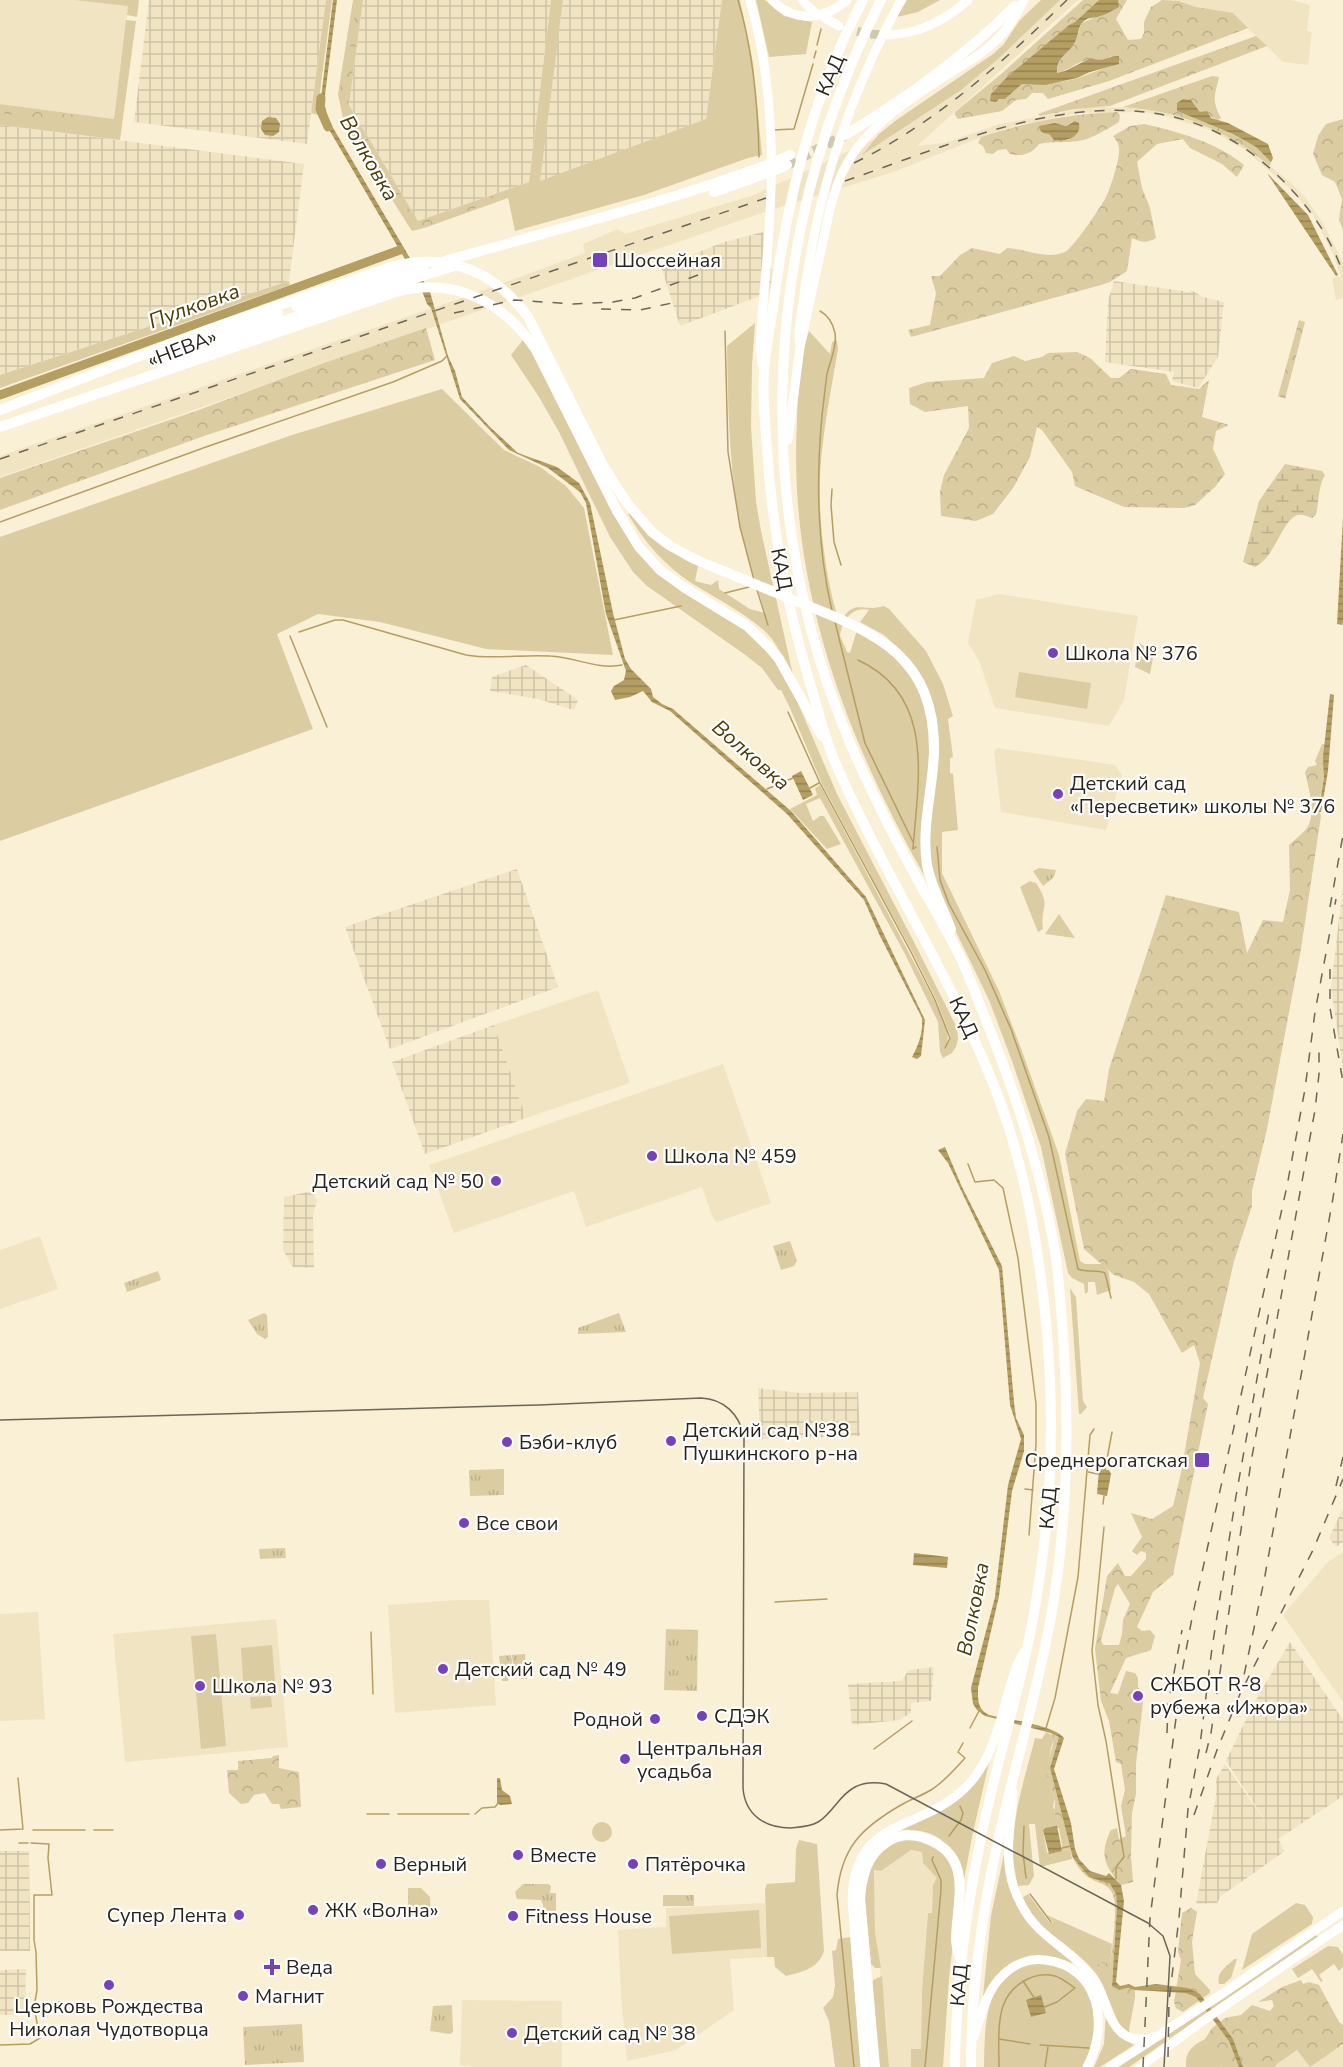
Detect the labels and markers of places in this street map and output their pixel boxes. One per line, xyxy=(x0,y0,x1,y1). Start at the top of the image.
place label: Шоссейная xyxy=(614,247,721,274)
marker: Шоссейная xyxy=(591,251,609,269)
place label: Школа № 376 xyxy=(1065,640,1198,667)
marker: Школа № 376 xyxy=(1046,646,1060,660)
place label: Детский сад «Пересветик» школы № 376 xyxy=(1070,770,1335,820)
marker: Детский сад «Пересветик» школы № 376 xyxy=(1051,787,1065,801)
place label: Школа № 459 xyxy=(664,1143,797,1170)
marker: Школа № 459 xyxy=(645,1149,659,1163)
place label: Детский сад № 50 xyxy=(312,1168,484,1195)
marker: Детский сад № 50 xyxy=(489,1174,503,1188)
place label: Детский сад №38 Пушкинского р-на xyxy=(683,1417,858,1467)
place label: Бэби-клуб xyxy=(519,1429,617,1456)
marker: Детский сад №38 Пушкинского р-на xyxy=(664,1434,678,1448)
marker: Бэби-клуб xyxy=(500,1435,514,1449)
place label: Среднерогатская xyxy=(1024,1447,1188,1474)
marker: Среднерогатская xyxy=(1193,1451,1211,1469)
place label: Все свои xyxy=(476,1510,558,1537)
marker: Все свои xyxy=(457,1516,471,1530)
place label: Детский сад № 49 xyxy=(455,1656,627,1683)
marker: Детский сад № 49 xyxy=(436,1662,450,1676)
place label: СЖБОТ R-8 рубежа «Ижора» xyxy=(1150,1671,1308,1721)
place label: Школа № 93 xyxy=(212,1673,333,1700)
marker: Школа № 93 xyxy=(193,1679,207,1693)
marker: СЖБОТ R-8 рубежа «Ижора» xyxy=(1131,1689,1145,1703)
place label: СДЭК xyxy=(714,1703,769,1730)
place label: Родной xyxy=(573,1706,643,1733)
marker: СДЭК xyxy=(695,1709,709,1723)
marker: Родной xyxy=(648,1712,662,1726)
place label: Центральная усадьба xyxy=(637,1735,762,1785)
marker: Центральная усадьба xyxy=(618,1752,632,1766)
place label: Вместе xyxy=(530,1842,597,1869)
marker: Вместе xyxy=(511,1848,525,1862)
place label: Верный xyxy=(393,1851,467,1878)
place label: Пятёрочка xyxy=(645,1851,746,1878)
marker: Верный xyxy=(374,1857,388,1871)
marker: Пятёрочка xyxy=(626,1857,640,1871)
place label: ЖК «Волна» xyxy=(325,1897,439,1924)
place label: Супер Лента xyxy=(107,1902,227,1929)
marker: ЖК «Волна» xyxy=(306,1903,320,1917)
place label: Fitness House xyxy=(525,1903,652,1930)
marker: Супер Лента xyxy=(232,1908,246,1922)
marker: Fitness House xyxy=(506,1909,520,1923)
place label: Веда xyxy=(286,1954,333,1981)
marker: Веда xyxy=(263,1958,281,1976)
marker: Церковь Рождества Николая Чудотворца xyxy=(102,1978,116,1992)
place label: Магнит xyxy=(255,1983,324,2010)
marker: Магнит xyxy=(236,1989,250,2003)
place label: Церковь Рождества Николая Чудотворца xyxy=(9,1993,209,2043)
place label: Детский сад № 38 xyxy=(524,2020,696,2047)
marker: Детский сад № 38 xyxy=(505,2026,519,2040)

